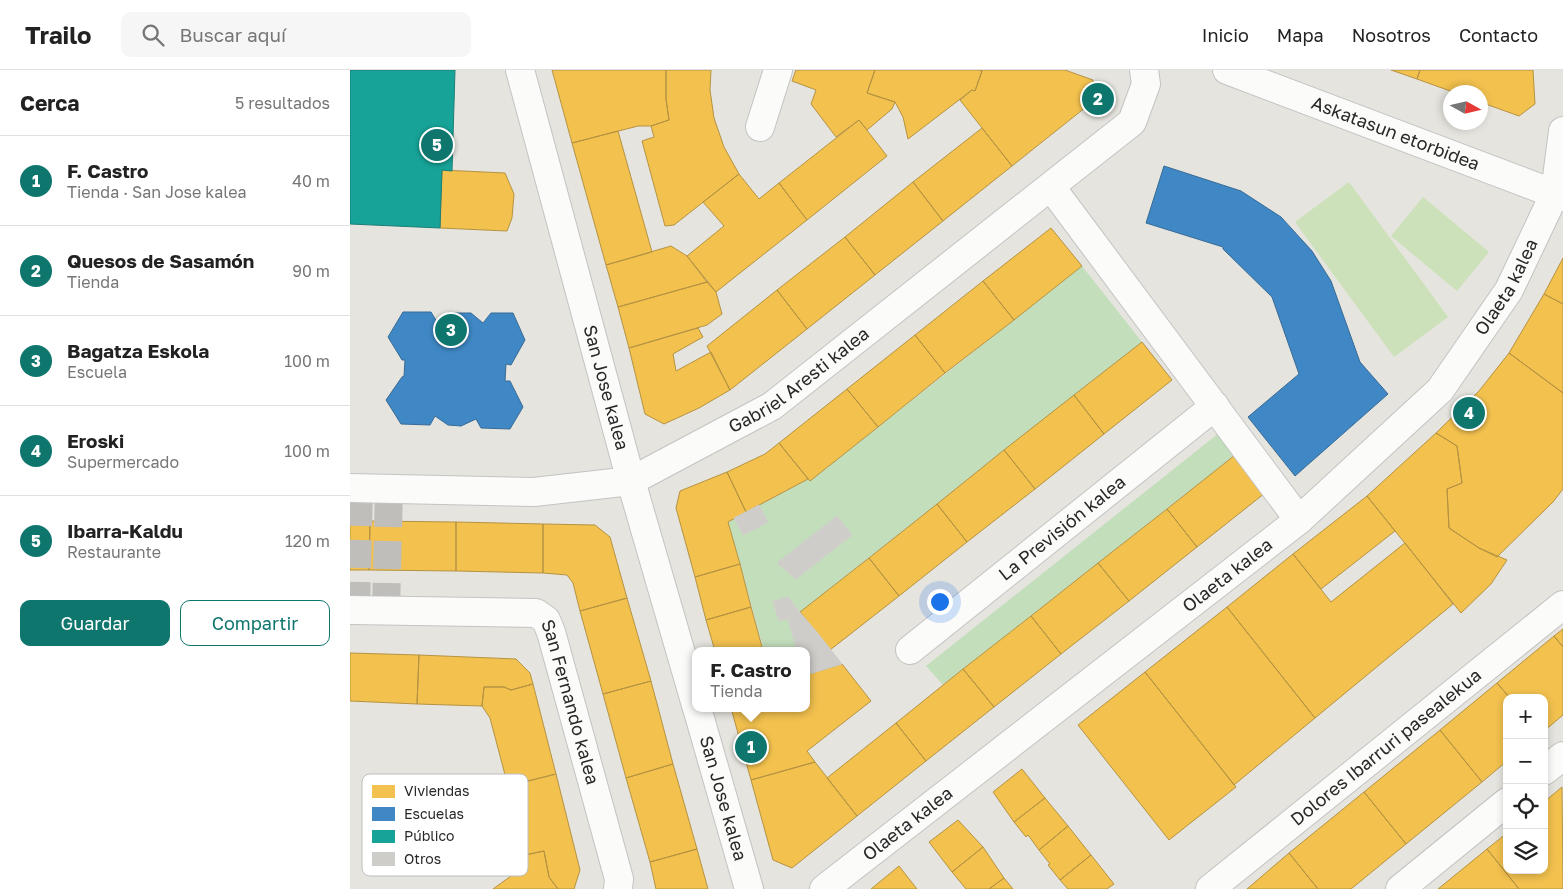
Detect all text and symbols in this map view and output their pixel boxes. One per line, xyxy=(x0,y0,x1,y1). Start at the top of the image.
search box xyxy=(121,12,471,57)
text: Trailo xyxy=(25,20,91,49)
icon: search xyxy=(139,21,167,49)
text: Buscar aquí xyxy=(179,23,286,46)
text: Inicio xyxy=(1202,24,1249,46)
text: Mapa xyxy=(1277,24,1324,46)
text: Nosotros xyxy=(1352,24,1431,46)
text: Contacto xyxy=(1459,24,1538,46)
pin: 2 xyxy=(1082,80,1114,118)
north arrow xyxy=(1443,85,1488,130)
text: Cerca xyxy=(20,90,79,116)
street label: Askatasun etorbidea xyxy=(1309,91,1483,174)
text: 5 resultados xyxy=(235,93,330,113)
pin: 5 xyxy=(421,126,453,164)
text: F. Castro xyxy=(67,159,148,182)
text: 1 xyxy=(32,171,40,191)
text: 40 m xyxy=(292,171,330,191)
text: Tienda · San Jose kalea xyxy=(67,182,247,202)
street label: Olaeta kalea xyxy=(1469,235,1542,339)
text: Quesos de Sasamón xyxy=(67,249,254,272)
text: 2 xyxy=(31,261,41,281)
text: 90 m xyxy=(292,261,330,281)
text: Tienda xyxy=(67,272,119,292)
pin: 3 xyxy=(435,311,467,349)
street label: San Jose kalea xyxy=(579,322,634,452)
street label: Gabriel Aresti kalea xyxy=(724,322,873,437)
text: Bagatza Eskola xyxy=(67,339,209,362)
text: 3 xyxy=(31,351,41,371)
text: 100 m xyxy=(284,351,330,371)
text: Escuela xyxy=(67,362,127,382)
pin: 4 xyxy=(1453,394,1485,432)
text: Eroski xyxy=(67,429,124,452)
text: 4 xyxy=(31,441,41,461)
text: 100 m xyxy=(284,441,330,461)
text: Supermercado xyxy=(67,452,179,472)
street label: La Previsión kalea xyxy=(994,470,1129,585)
text: Ibarra-Kaldu xyxy=(67,519,183,542)
text: 5 xyxy=(31,531,41,551)
text: 120 m xyxy=(285,531,330,551)
street label: Olaeta kalea xyxy=(1178,533,1276,617)
text: Restaurante xyxy=(67,542,161,562)
your location xyxy=(927,589,953,615)
button: Guardar xyxy=(20,600,170,646)
button: Compartir xyxy=(180,600,330,646)
street label: San Fernando kalea xyxy=(537,616,604,787)
popup xyxy=(692,647,810,712)
text: F. Castro xyxy=(710,658,792,681)
street label: Dolores Ibarruri pasealekua xyxy=(1286,663,1485,830)
text: Tienda xyxy=(710,681,763,701)
map controls xyxy=(1503,694,1548,874)
button: + xyxy=(1503,694,1548,739)
pin: 1 xyxy=(735,728,767,766)
street label: San Jose kalea xyxy=(696,733,752,863)
button: − xyxy=(1503,739,1548,784)
legend xyxy=(362,774,528,876)
street label: Olaeta kalea xyxy=(858,781,956,865)
text: Viviendas xyxy=(404,782,469,799)
button: locate xyxy=(1503,784,1548,829)
text: Escuelas xyxy=(404,805,464,822)
text: Público xyxy=(404,827,455,844)
button: layers xyxy=(1503,829,1548,874)
text: Otros xyxy=(404,850,441,867)

